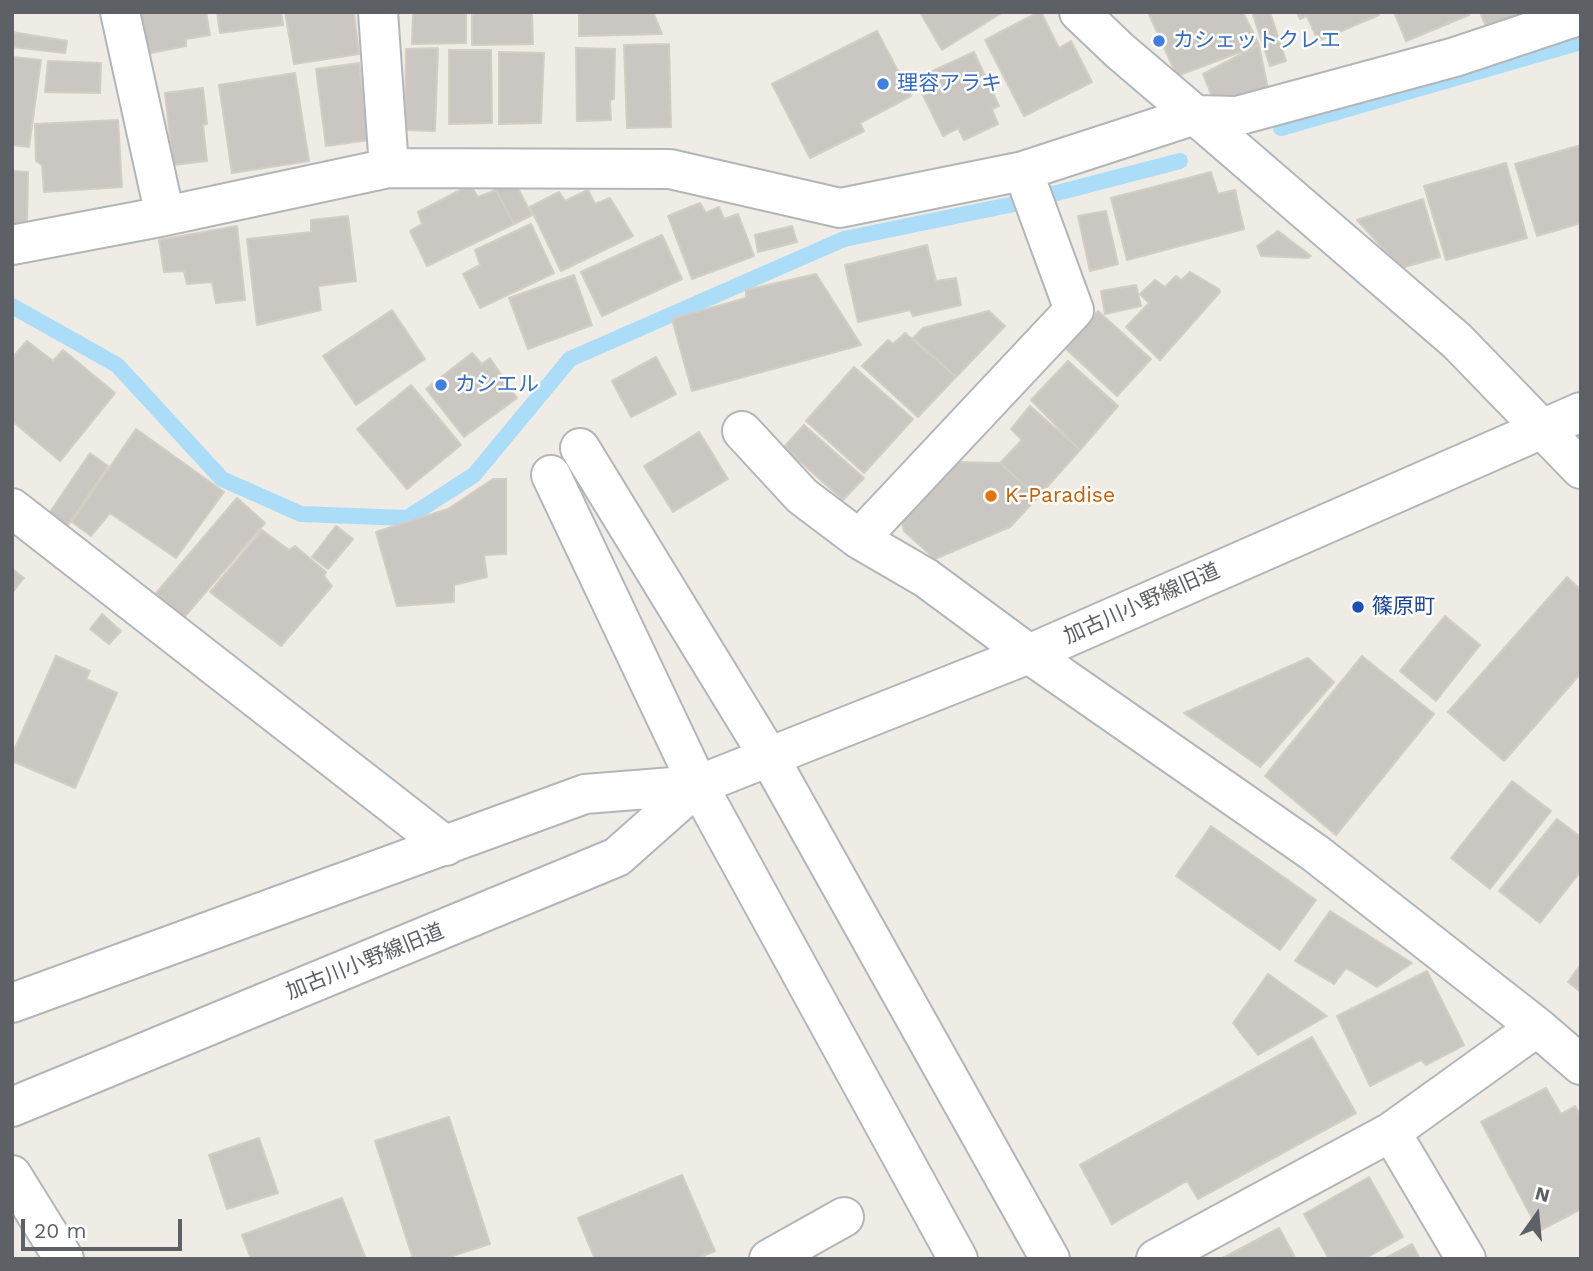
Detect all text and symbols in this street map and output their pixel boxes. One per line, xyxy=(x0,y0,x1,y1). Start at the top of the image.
place label: カシェットクレエ xyxy=(1173,28,1341,54)
marker: カシェットクレエ xyxy=(1151,33,1167,49)
place label: 理容アラキ xyxy=(897,71,1002,97)
marker: 理容アラキ xyxy=(875,76,891,92)
place label: カシエル xyxy=(455,372,539,398)
marker: カシエル xyxy=(433,377,449,393)
place label: K-Paradise xyxy=(1005,483,1115,509)
marker: K-Paradise xyxy=(983,488,999,504)
street label: 加古川小野線旧道 xyxy=(1060,558,1224,650)
place label: 篠原町 xyxy=(1372,594,1435,620)
marker: 篠原町 xyxy=(1350,599,1366,615)
street label: 加古川小野線旧道 xyxy=(282,919,448,1005)
north arrow xyxy=(1502,1180,1572,1250)
text: N xyxy=(1533,1181,1552,1207)
scale bar xyxy=(24,1204,186,1248)
text: 20 m xyxy=(34,1218,86,1243)

